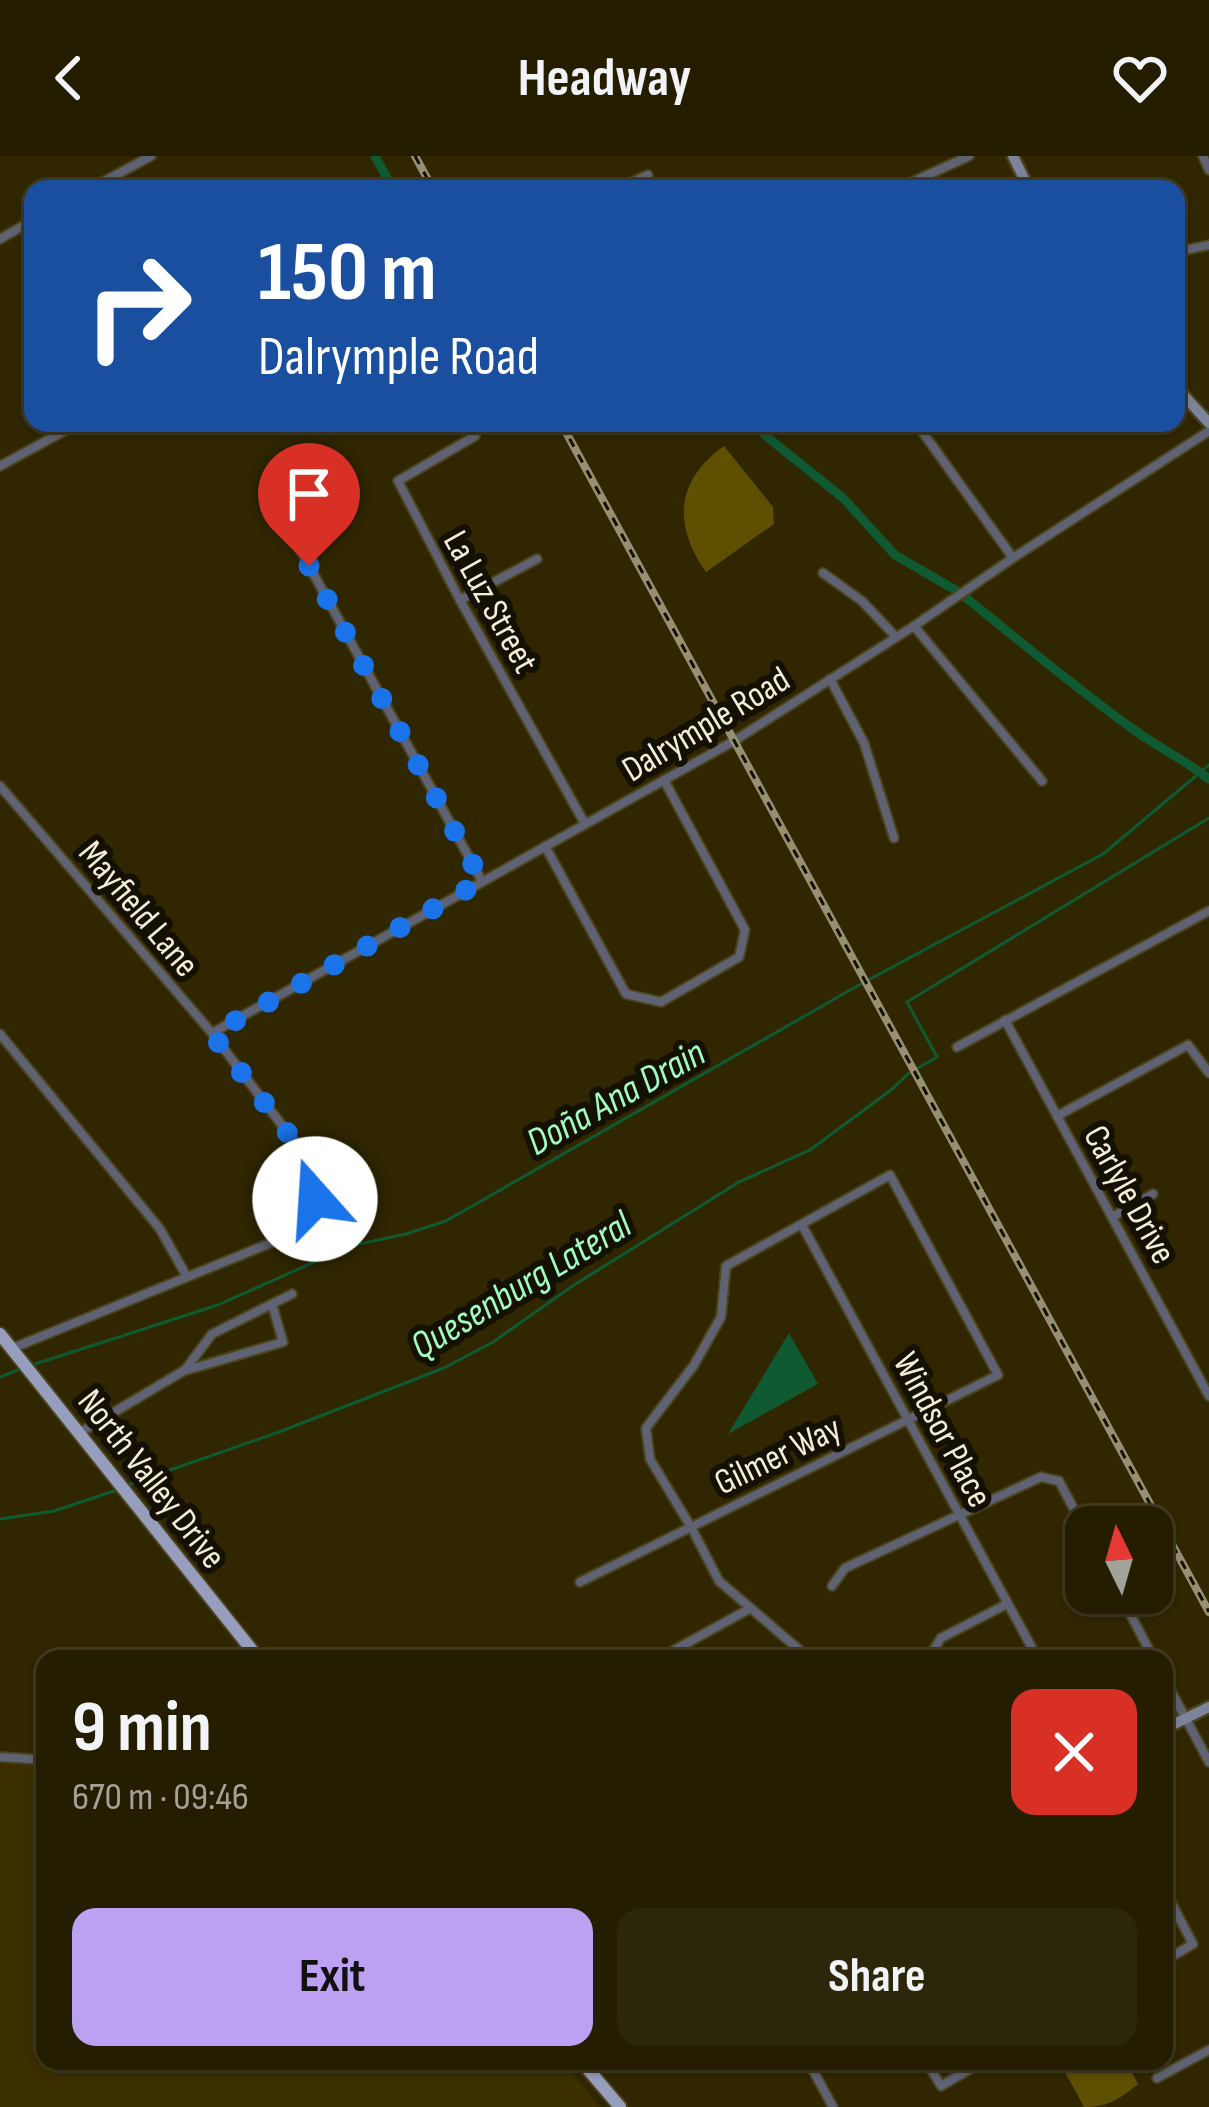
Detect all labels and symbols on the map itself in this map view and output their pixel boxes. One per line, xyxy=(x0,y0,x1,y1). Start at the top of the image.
pin xyxy=(258,443,360,566)
street label: La Luz Street xyxy=(433,524,546,681)
street label: Dalrymple Road xyxy=(615,658,798,792)
street label: Mayfield Lane xyxy=(69,833,207,986)
water label: Doña Ana Drain xyxy=(519,1030,714,1166)
street label: Carlyle Drive xyxy=(1073,1119,1184,1272)
position arrow xyxy=(252,1136,378,1262)
water label: Quesenburg Lateral xyxy=(403,1201,641,1370)
street label: Windsor Place xyxy=(883,1345,1000,1515)
street label: North Valley Drive xyxy=(68,1382,234,1578)
street label: Gilmer Way xyxy=(708,1407,848,1505)
north arrow xyxy=(1065,1506,1173,1614)

